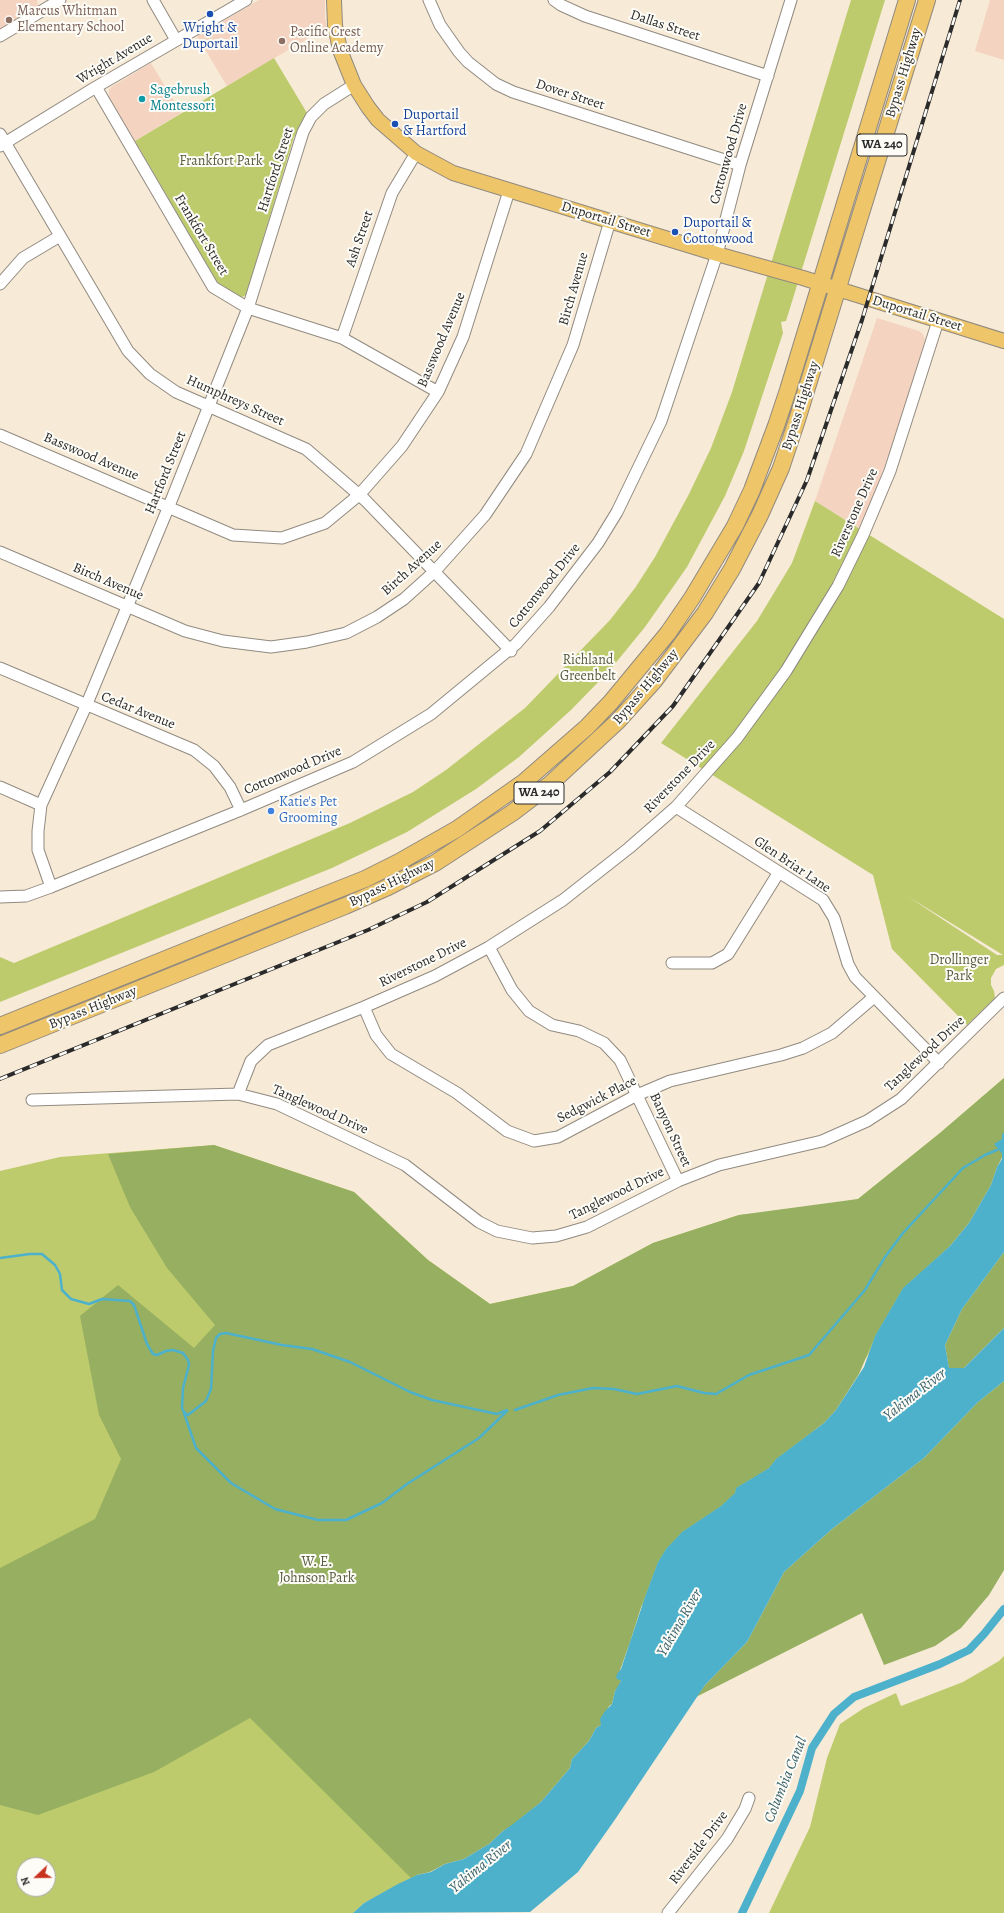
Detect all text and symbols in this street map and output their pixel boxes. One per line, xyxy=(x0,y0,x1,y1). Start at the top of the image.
place label: Marcus Whitman Elementary School xyxy=(17,4,124,36)
street label: Dallas Street xyxy=(628,7,702,45)
marker: Wright & Duportail xyxy=(205,9,215,19)
marker: Marcus Whitman Elementary School xyxy=(4,15,14,25)
place label: Wright & Duportail xyxy=(182,21,238,54)
place label: Pacific Crest Online Academy xyxy=(290,25,383,58)
street label: Bypass Highway xyxy=(882,26,926,120)
street label: Wright Avenue xyxy=(74,30,156,88)
marker: Pacific Crest Online Academy xyxy=(277,36,287,46)
street label: Dover Street xyxy=(533,76,607,114)
place label: Sagebrush Montessori xyxy=(150,83,215,116)
marker: Sagebrush Montessori xyxy=(137,94,147,104)
street label: Cottonwood Drive xyxy=(707,102,751,206)
place label: Duportail & Hartford xyxy=(403,108,466,140)
marker: Duportail & Hartford xyxy=(390,119,400,129)
street label: Hartford Street xyxy=(254,126,298,214)
road number: WA 240 xyxy=(857,134,907,156)
park label: Frankfort Park xyxy=(179,154,263,170)
street label: Frankfort Street xyxy=(170,191,232,279)
street label: Duportail Street xyxy=(559,198,653,242)
street label: Ash Street xyxy=(343,209,377,269)
place label: Duportail & Cottonwood xyxy=(683,216,753,248)
marker: Duportail & Cottonwood xyxy=(670,227,680,237)
street label: Birch Avenue xyxy=(556,251,592,327)
street label: Basswood Avenue xyxy=(414,290,470,390)
street label: Duportail Street xyxy=(870,292,964,336)
street label: Bypass Highway xyxy=(779,359,823,453)
street label: Humphreys Street xyxy=(184,372,286,430)
street label: Basswood Avenue xyxy=(41,429,141,485)
street label: Hartford Street xyxy=(142,429,190,517)
street label: Riverstone Drive xyxy=(828,466,882,560)
street label: Birch Avenue xyxy=(378,537,446,599)
street label: Cottonwood Drive xyxy=(506,540,584,632)
street label: Birch Avenue xyxy=(70,560,146,604)
street label: Bypass Highway xyxy=(610,646,682,728)
park label: Richland Greenbelt xyxy=(560,653,616,686)
street label: Cedar Avenue xyxy=(98,688,178,734)
street label: Riverstone Drive xyxy=(641,737,719,817)
street label: Cottonwood Drive xyxy=(242,743,344,799)
road number: WA 240 xyxy=(514,782,564,804)
place label: Katie's Pet Grooming xyxy=(279,795,338,828)
marker: Katie's Pet Grooming xyxy=(266,806,276,816)
street label: Glen Briar Lane xyxy=(750,833,834,897)
street label: Bypass Highway xyxy=(346,855,438,911)
street label: Riverstone Drive xyxy=(376,935,470,991)
park label: Drollinger Park xyxy=(929,953,989,986)
street label: Bypass Highway xyxy=(47,983,139,1033)
street label: Tanglewood Drive xyxy=(882,1013,968,1095)
street label: Sedgwick Place xyxy=(554,1073,640,1127)
street label: Tanglewood Drive xyxy=(269,1081,371,1139)
street label: Banyon Street xyxy=(645,1090,695,1170)
street label: Tanglewood Drive xyxy=(567,1164,667,1224)
water label: Yakima River xyxy=(880,1365,950,1425)
park label: W. E. Johnson Park xyxy=(279,1555,355,1588)
water label: Yakima River xyxy=(654,1586,706,1660)
water label: Columbia Canal xyxy=(761,1734,811,1826)
street label: Riverside Drive xyxy=(666,1808,732,1888)
water label: Yakima River xyxy=(446,1837,516,1897)
north arrow xyxy=(16,1857,56,1897)
text: N xyxy=(17,1875,34,1888)

